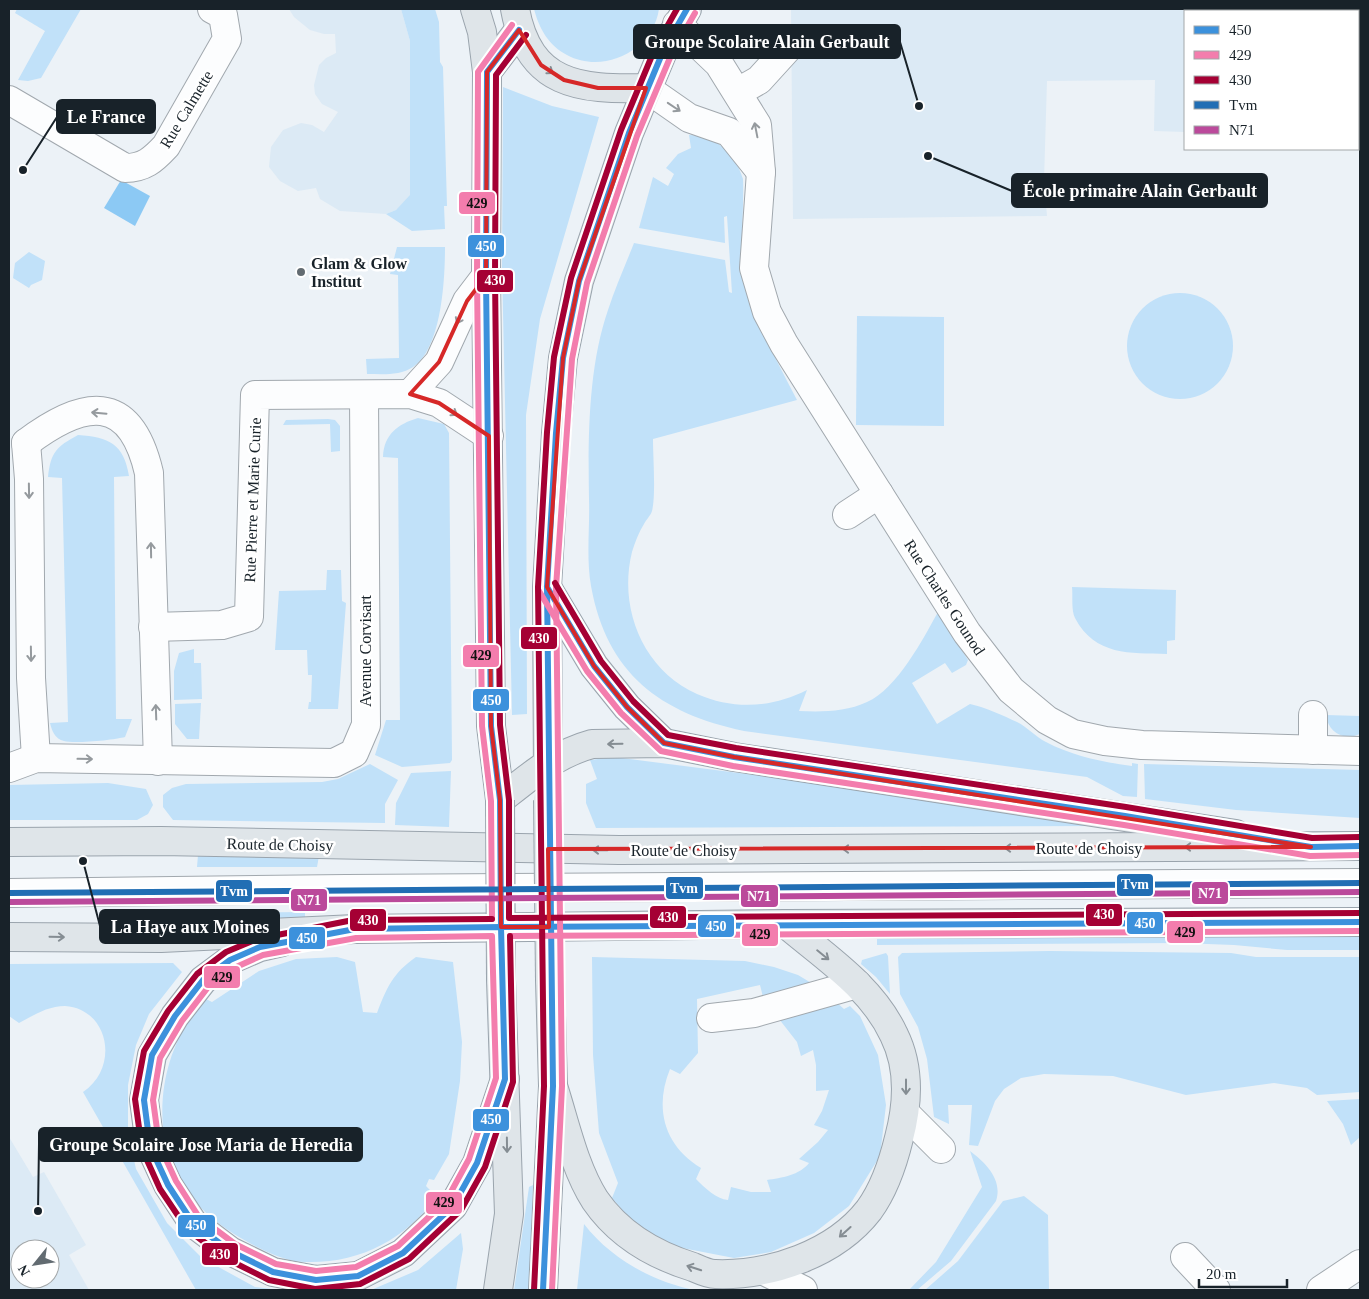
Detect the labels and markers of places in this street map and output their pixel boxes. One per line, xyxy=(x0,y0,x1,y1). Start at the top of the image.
callout: Groupe Scolaire Alain Gerbault xyxy=(634,25,900,58)
callout: Le France xyxy=(57,100,155,133)
callout: École primaire Alain Gerbault xyxy=(1012,174,1267,207)
place label: Glam & Glow Institut xyxy=(311,255,407,290)
marker: Glam & Glow Institut xyxy=(295,266,307,278)
callout: La Haye aux Moines xyxy=(100,910,279,943)
callout: Groupe Scolaire Jose Maria de Heredia xyxy=(39,1128,362,1161)

